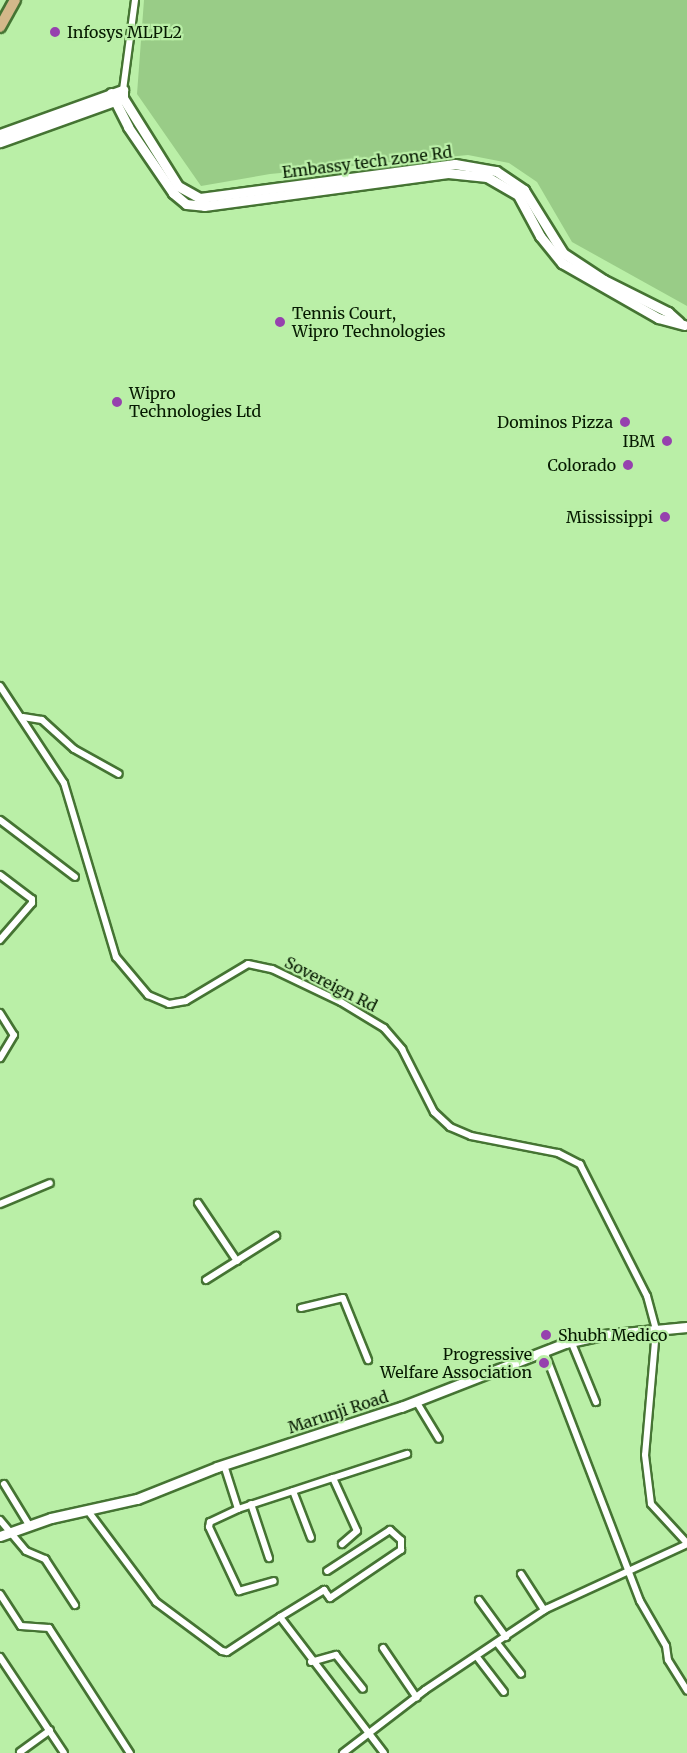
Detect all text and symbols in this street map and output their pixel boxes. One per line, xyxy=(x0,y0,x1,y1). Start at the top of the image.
place label: Infosys MLPL2 xyxy=(67,22,182,42)
marker: Infosys MLPL2 xyxy=(48,25,62,39)
street label: Embassy tech zone Rd xyxy=(281,142,453,182)
place label: Tennis Court, Wipro Technologies xyxy=(292,303,446,341)
marker: Tennis Court, Wipro Technologies xyxy=(273,315,287,329)
place label: Wipro Technologies Ltd xyxy=(129,383,261,421)
marker: Wipro Technologies Ltd xyxy=(110,395,124,409)
place label: Dominos Pizza xyxy=(497,412,613,432)
marker: Dominos Pizza xyxy=(618,415,632,429)
place label: IBM xyxy=(622,431,655,451)
marker: IBM xyxy=(660,434,674,448)
place label: Colorado xyxy=(548,455,616,475)
marker: Colorado xyxy=(621,458,635,472)
place label: Mississippi xyxy=(566,507,653,527)
marker: Mississippi xyxy=(658,510,672,524)
street label: Sovereign Rd xyxy=(281,952,381,1016)
place label: Shubh Medico xyxy=(558,1325,667,1345)
marker: Shubh Medico xyxy=(539,1328,553,1342)
place label: Progressive Welfare Association xyxy=(380,1344,532,1382)
marker: Progressive Welfare Association xyxy=(537,1356,551,1370)
street label: Marunji Road xyxy=(285,1387,391,1437)

